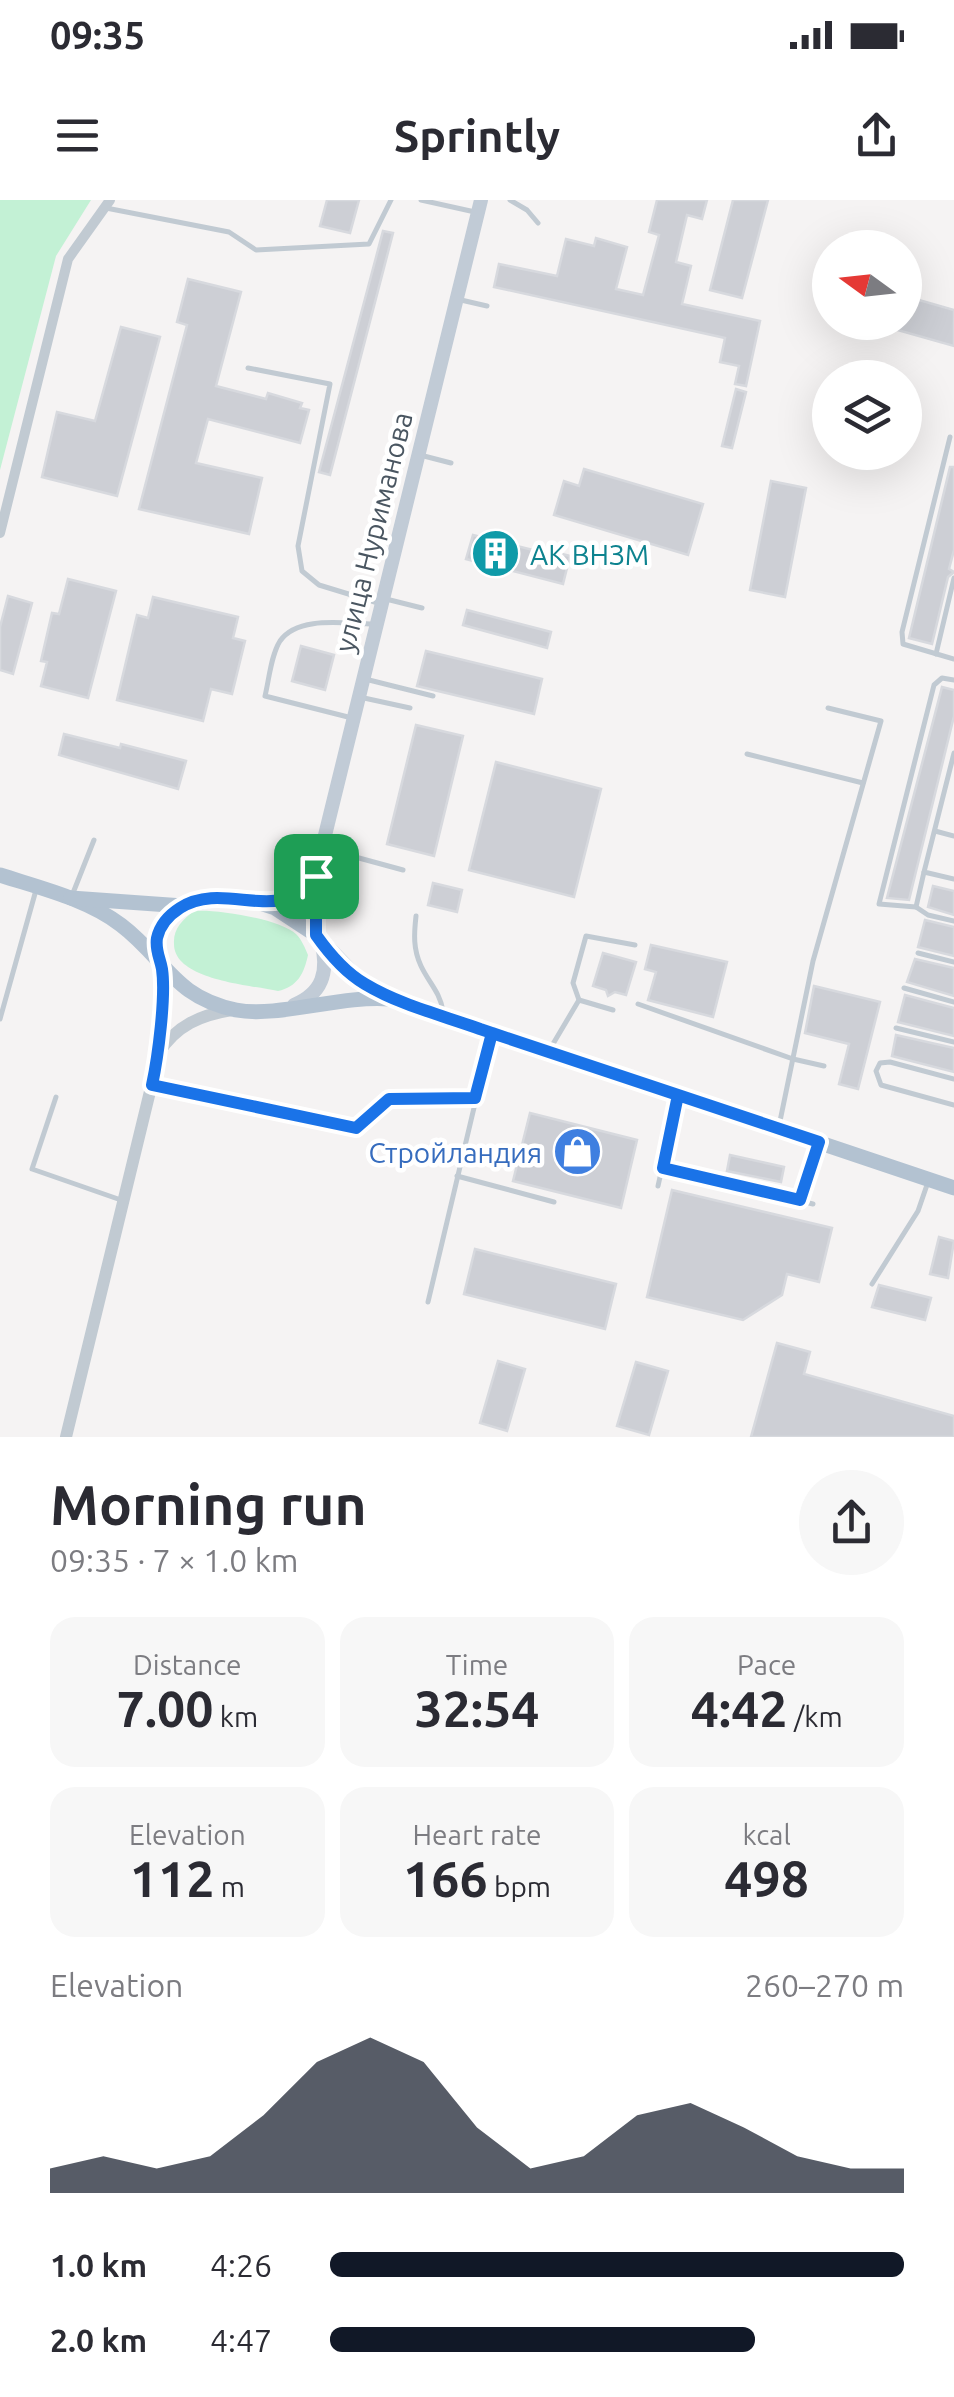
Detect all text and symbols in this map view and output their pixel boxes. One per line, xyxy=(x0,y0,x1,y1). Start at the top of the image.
text: 09:35 xyxy=(50,14,145,56)
icon: menu xyxy=(50,108,105,163)
icon: share xyxy=(849,108,904,163)
text: Sprintly xyxy=(394,110,560,161)
north arrow xyxy=(812,230,922,340)
map controls xyxy=(812,230,922,470)
button: layers xyxy=(812,360,922,470)
street label: улица Нуриманова xyxy=(328,409,418,655)
building icon: АК ВНЗМ xyxy=(469,528,521,580)
place label: АК ВНЗМ xyxy=(530,539,649,570)
pin xyxy=(274,834,359,919)
icon: arrive xyxy=(289,849,344,904)
shop icon: Стройландия xyxy=(551,1126,603,1178)
place label: Стройландия xyxy=(368,1137,542,1168)
button: share xyxy=(799,1470,904,1575)
text: Morning run xyxy=(50,1474,367,1535)
text: 09:35 · 7 × 1.0 km xyxy=(50,1542,298,1578)
text: Distance xyxy=(133,1649,242,1680)
text: Time xyxy=(446,1649,508,1680)
text: Pace xyxy=(737,1649,796,1680)
text: 7.00 xyxy=(117,1680,213,1736)
text: 32:54 xyxy=(414,1680,540,1736)
text: 4:42 xyxy=(691,1680,788,1736)
text: km xyxy=(213,1701,258,1732)
text: /km xyxy=(788,1701,843,1732)
text: Elevation xyxy=(129,1819,246,1850)
text: Heart rate xyxy=(413,1819,541,1850)
text: kcal xyxy=(742,1819,791,1850)
text: 112 xyxy=(130,1850,214,1906)
text: 166 xyxy=(403,1850,488,1906)
text: 498 xyxy=(724,1850,809,1906)
text: m xyxy=(214,1871,245,1902)
text: bpm xyxy=(488,1871,551,1902)
text: Elevation xyxy=(50,1967,183,2003)
text: 260–270 m xyxy=(745,1967,904,2003)
text: 1.0 km xyxy=(50,2247,147,2283)
text: 4:26 xyxy=(210,2247,272,2283)
text: 2.0 km xyxy=(50,2322,147,2358)
text: 4:47 xyxy=(210,2322,272,2358)

